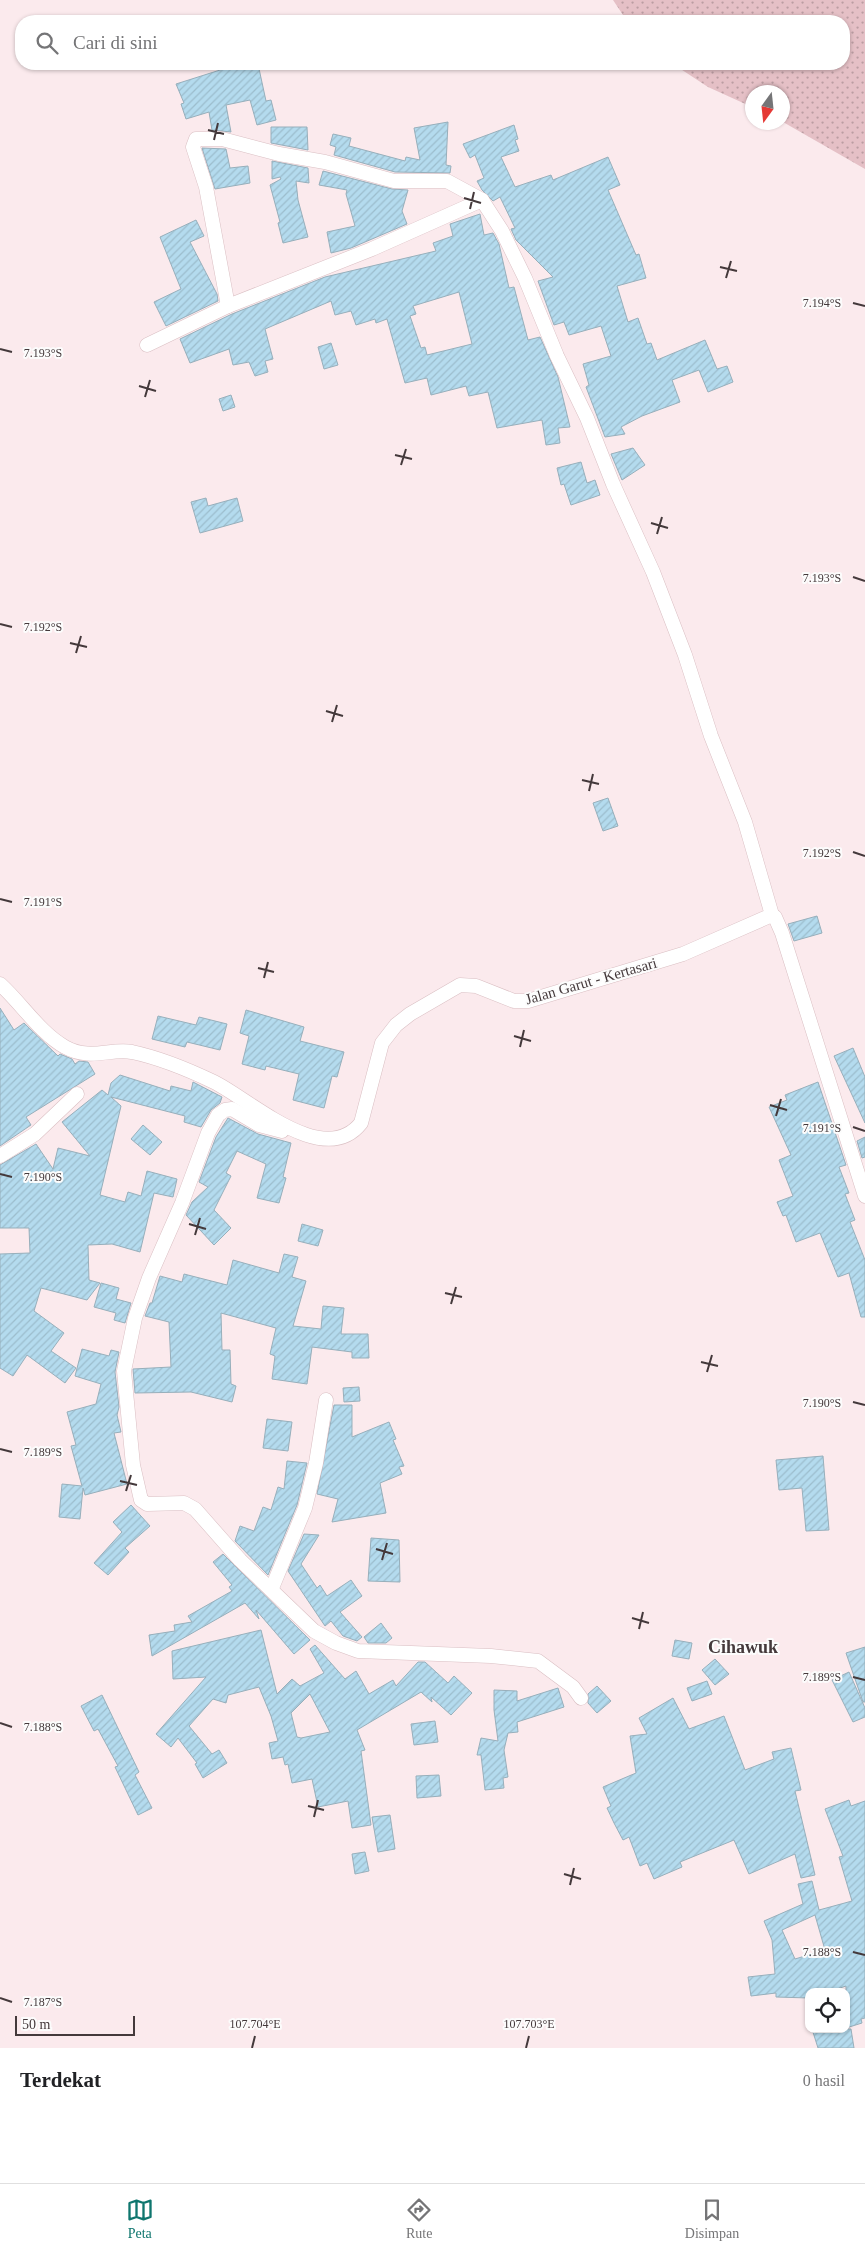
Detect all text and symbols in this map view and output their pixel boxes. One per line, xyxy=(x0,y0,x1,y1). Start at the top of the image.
search box xyxy=(15,15,850,70)
icon: search xyxy=(33,29,61,57)
text: Cari di sini xyxy=(73,32,157,53)
north arrow xyxy=(745,85,790,130)
text: 7.194°S xyxy=(803,296,841,310)
text: 7.193°S xyxy=(24,346,62,360)
text: 7.193°S xyxy=(803,571,841,585)
text: 7.192°S xyxy=(24,620,62,634)
text: 7.192°S xyxy=(803,846,841,860)
text: 7.191°S xyxy=(24,895,62,909)
street label: Jalan Garut - Kertasari xyxy=(523,955,659,1007)
text: 7.191°S xyxy=(803,1121,841,1135)
text: 7.190°S xyxy=(24,1170,62,1184)
text: 7.190°S xyxy=(803,1396,841,1410)
text: 7.189°S xyxy=(24,1445,62,1459)
district label: Cihawuk xyxy=(708,1637,778,1657)
text: 7.189°S xyxy=(803,1670,841,1684)
text: 7.188°S xyxy=(24,1720,62,1734)
text: 7.188°S xyxy=(803,1945,841,1959)
map controls xyxy=(805,1988,850,2033)
button: locate xyxy=(805,1988,850,2033)
text: 7.187°S xyxy=(24,1995,62,2009)
scale bar xyxy=(15,2013,135,2036)
text: 50 m xyxy=(22,2017,50,2032)
text: 107.704°E xyxy=(229,2017,281,2031)
text: 107.703°E xyxy=(503,2017,555,2031)
text: Terdekat xyxy=(20,2068,101,2092)
text: 0 hasil xyxy=(803,2072,845,2089)
tab: Peta xyxy=(126,2196,154,2242)
tab: Rute xyxy=(405,2196,433,2242)
tab: Disimpan xyxy=(685,2196,739,2242)

